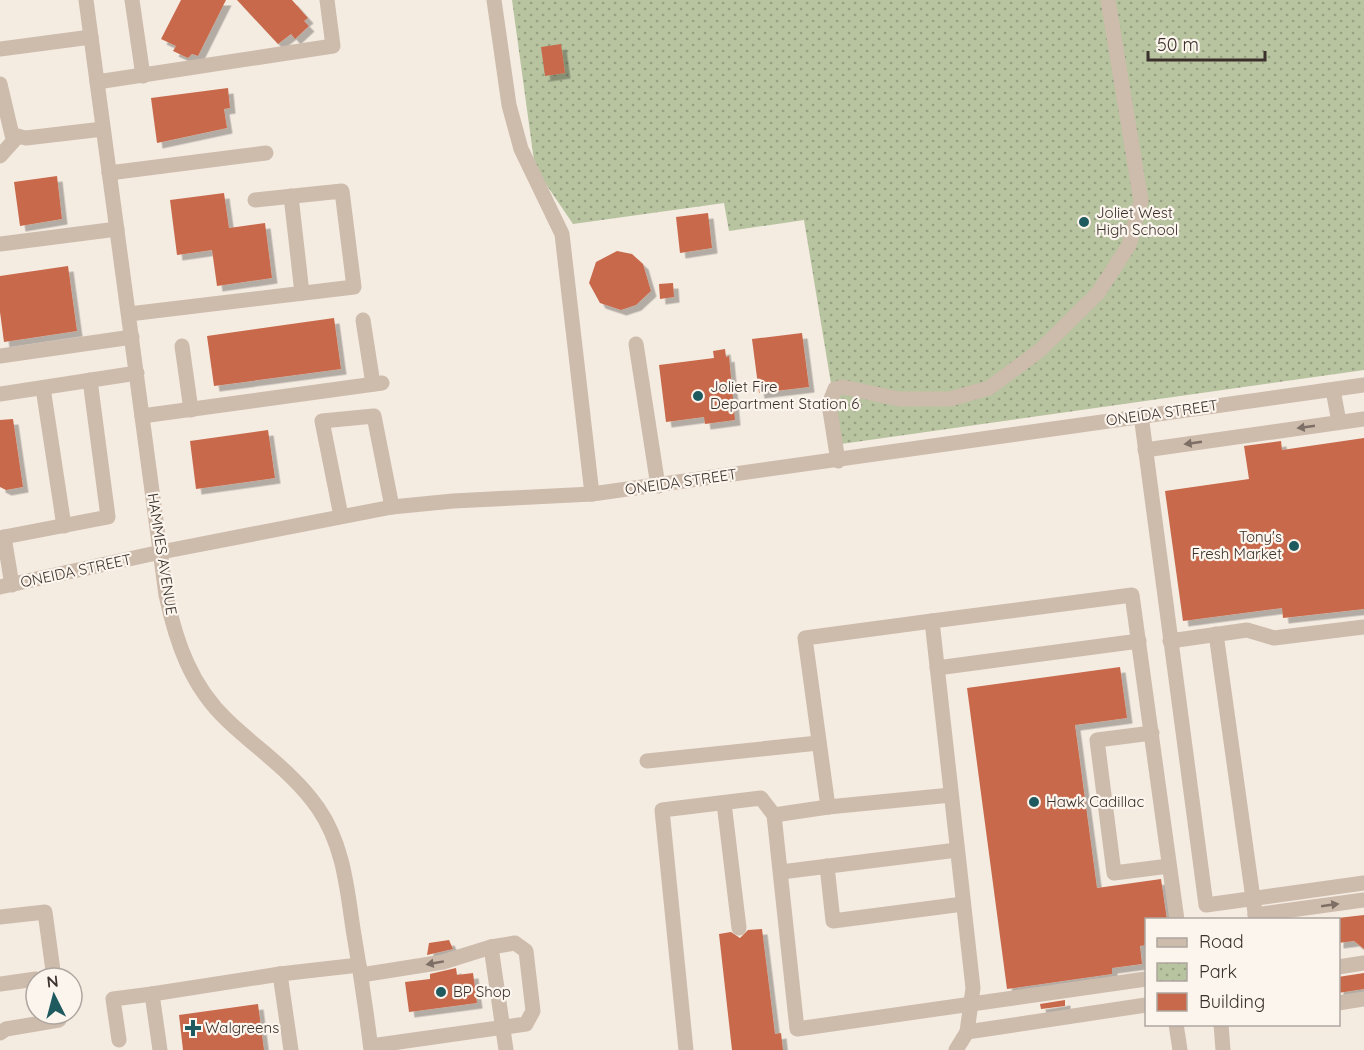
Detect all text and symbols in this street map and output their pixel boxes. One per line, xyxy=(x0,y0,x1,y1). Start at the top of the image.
scale bar xyxy=(1148,24,1265,62)
text: 50 m xyxy=(1157,33,1199,56)
place label: Joliet West High School xyxy=(1096,203,1178,239)
marker: Joliet West High School xyxy=(1077,215,1091,229)
place label: Joliet Fire Department Station 6 xyxy=(710,377,859,413)
marker: Joliet Fire Department Station 6 xyxy=(691,389,705,403)
street label: ONEIDA STREET xyxy=(1105,395,1219,430)
one-way arrow xyxy=(1296,422,1315,432)
one-way arrow xyxy=(1184,438,1203,447)
street label: ONEIDA STREET xyxy=(624,464,738,499)
street label: HAMMES AVENUE xyxy=(143,492,182,616)
place label: Tony's Fresh Market xyxy=(1192,527,1282,563)
marker: Tony's Fresh Market xyxy=(1287,539,1301,553)
street label: ONEIDA STREET xyxy=(19,549,133,592)
place label: Hawk Cadillac xyxy=(1046,792,1144,811)
marker: Hawk Cadillac xyxy=(1027,795,1041,809)
one-way arrow xyxy=(1321,900,1340,910)
legend xyxy=(1145,918,1340,1026)
text: Road xyxy=(1199,930,1244,953)
one-way arrow xyxy=(426,959,445,968)
text: Park xyxy=(1199,960,1237,983)
north arrow xyxy=(24,966,84,1026)
text: N xyxy=(46,971,59,992)
place label: BP Shop xyxy=(453,982,511,1001)
marker: BP Shop xyxy=(434,985,448,999)
text: Building xyxy=(1199,990,1265,1013)
place label: Walgreens xyxy=(205,1018,279,1037)
marker: Walgreens xyxy=(186,1021,200,1035)

